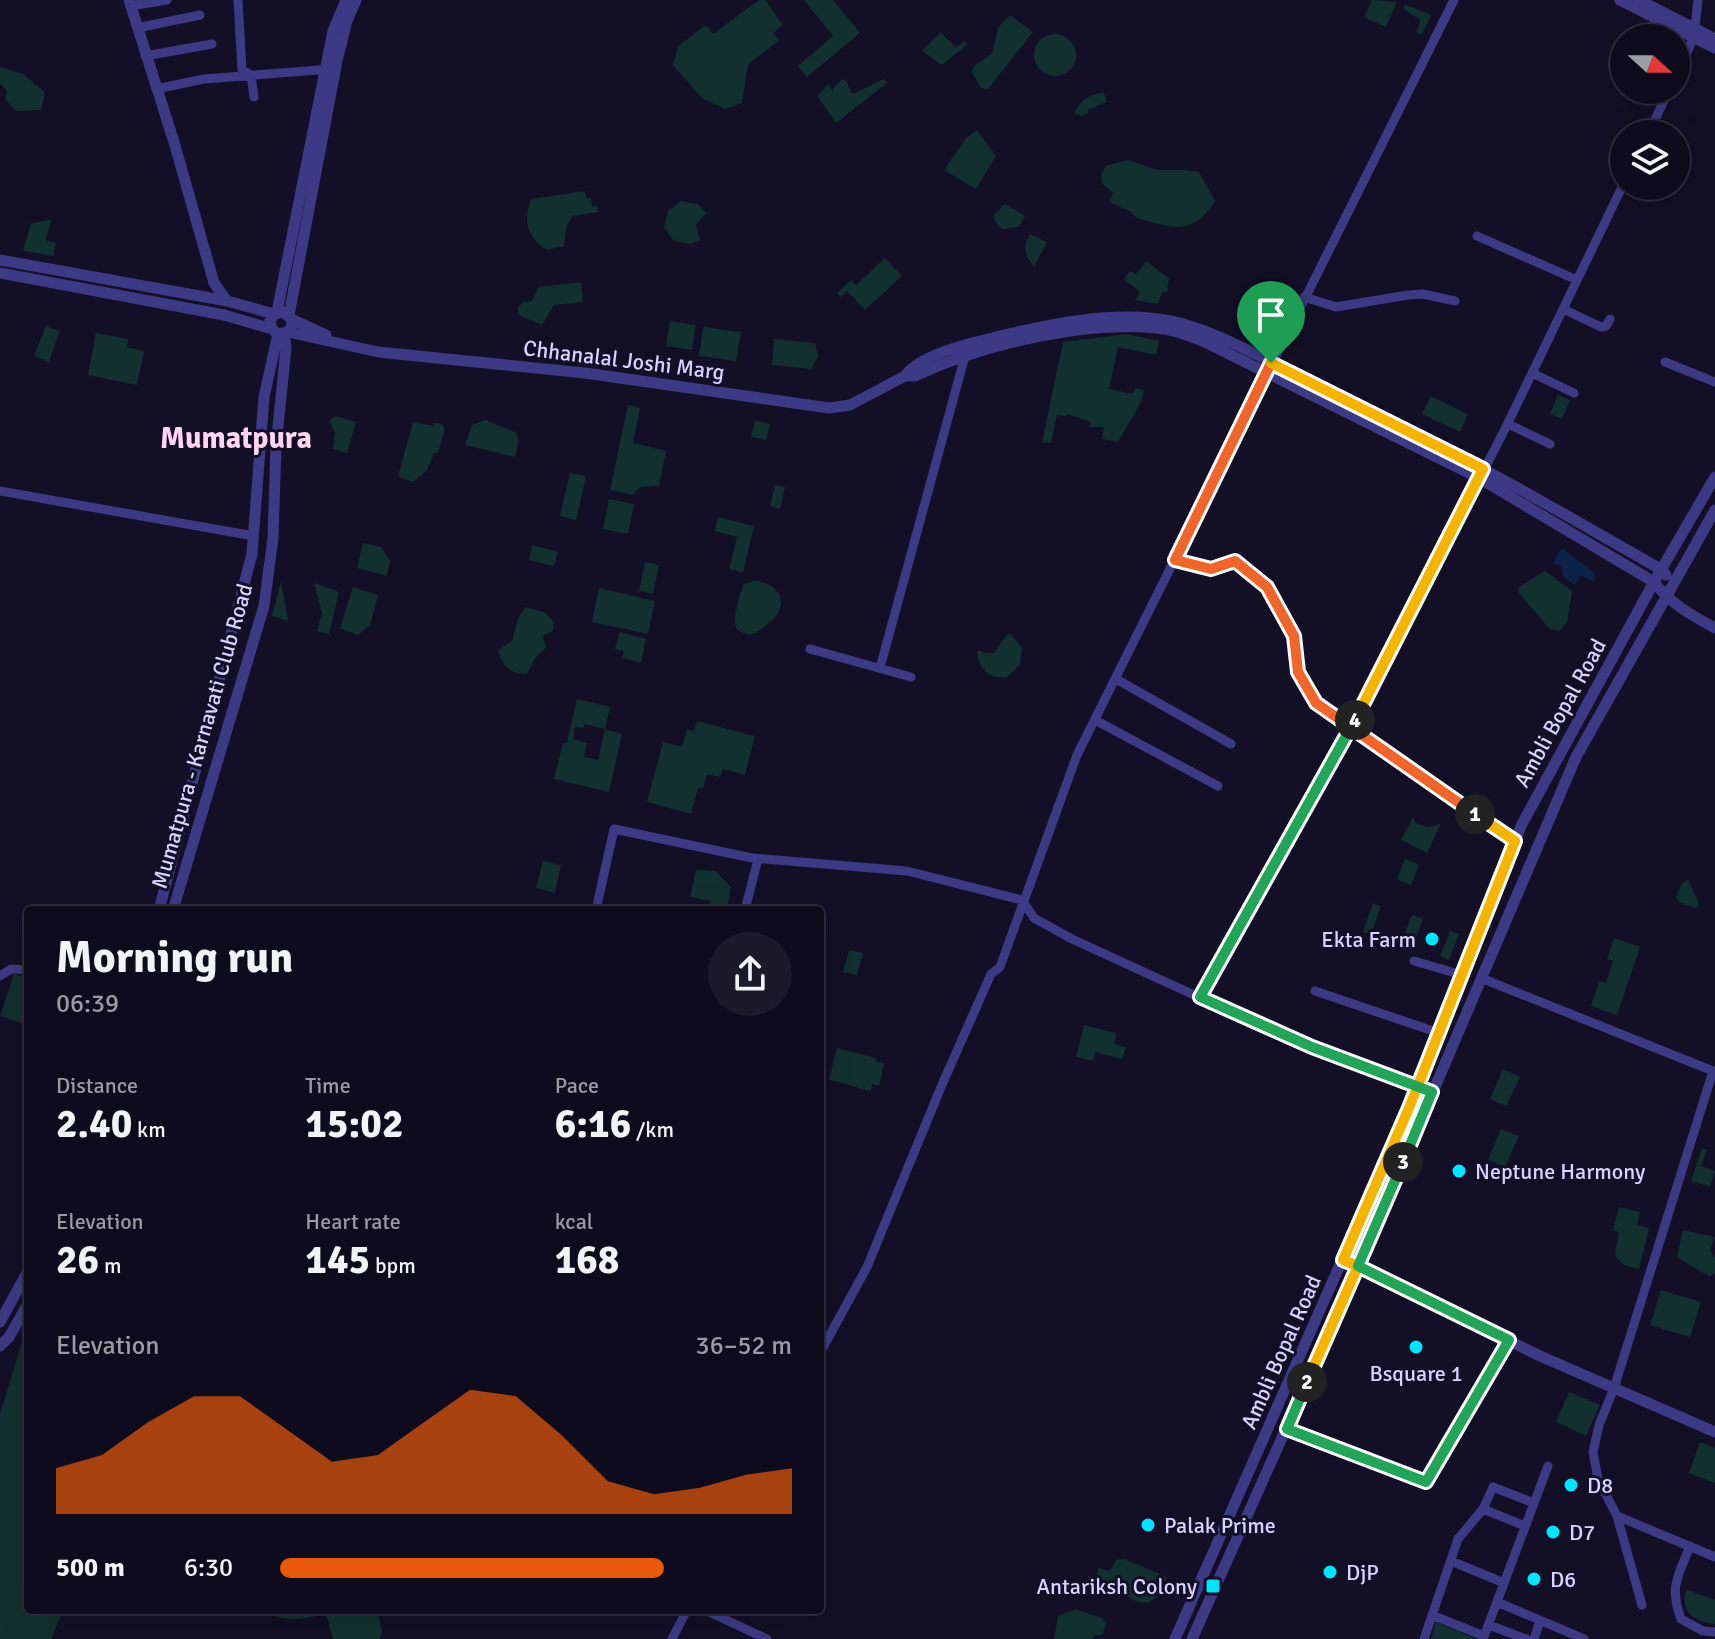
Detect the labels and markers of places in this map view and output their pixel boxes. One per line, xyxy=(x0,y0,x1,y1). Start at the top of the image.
pin xyxy=(1237,281,1305,363)
pin: 4 xyxy=(1335,700,1375,740)
pin: 1 xyxy=(1455,794,1495,834)
place label: Ekta Farm xyxy=(1321,926,1416,953)
marker: Ekta Farm xyxy=(1423,930,1441,948)
pin: 3 xyxy=(1383,1142,1423,1182)
place label: Neptune Harmony xyxy=(1475,1158,1646,1185)
marker: Neptune Harmony xyxy=(1450,1162,1468,1180)
marker: Bsquare 1 xyxy=(1407,1338,1425,1356)
place label: Bsquare 1 xyxy=(1369,1360,1463,1387)
pin: 2 xyxy=(1287,1362,1327,1402)
place label: D8 xyxy=(1587,1472,1613,1499)
marker: D8 xyxy=(1562,1476,1580,1494)
place label: Palak Prime xyxy=(1164,1512,1276,1539)
marker: Palak Prime xyxy=(1139,1516,1157,1534)
place label: D7 xyxy=(1569,1519,1595,1546)
marker: D7 xyxy=(1544,1523,1562,1541)
place label: DjP xyxy=(1346,1559,1379,1586)
marker: DjP xyxy=(1321,1563,1339,1581)
place label: D6 xyxy=(1550,1566,1576,1593)
marker: D6 xyxy=(1525,1570,1543,1588)
place label: Antariksh Colony xyxy=(1037,1573,1198,1600)
marker: Antariksh Colony xyxy=(1204,1577,1222,1595)

